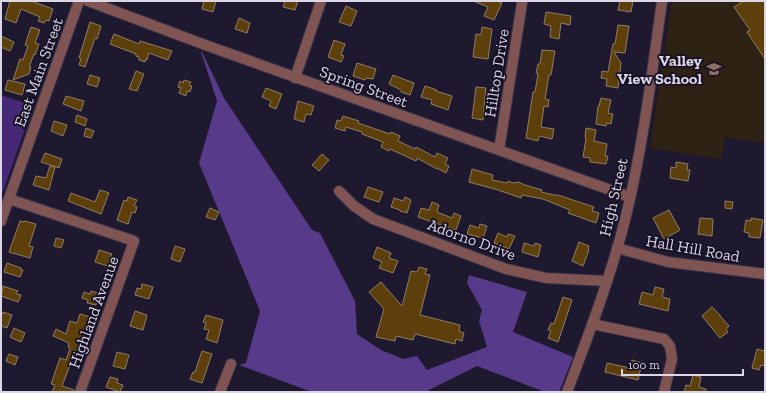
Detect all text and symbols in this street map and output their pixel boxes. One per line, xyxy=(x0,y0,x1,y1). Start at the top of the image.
street label: East Main Street xyxy=(10,15,67,129)
street label: Hilltop Drive xyxy=(480,27,513,119)
place label: Valley View School xyxy=(617,51,703,88)
school or university icon: Valley View School xyxy=(705,60,723,78)
street label: Spring Street xyxy=(317,62,410,111)
street label: High Street xyxy=(595,156,632,238)
street label: Adorno Drive xyxy=(425,215,519,264)
street label: Hall Hill Road xyxy=(645,231,741,266)
street label: Highland Avenue xyxy=(64,253,123,371)
scale bar xyxy=(622,351,743,377)
text: 100 m xyxy=(628,358,660,372)

